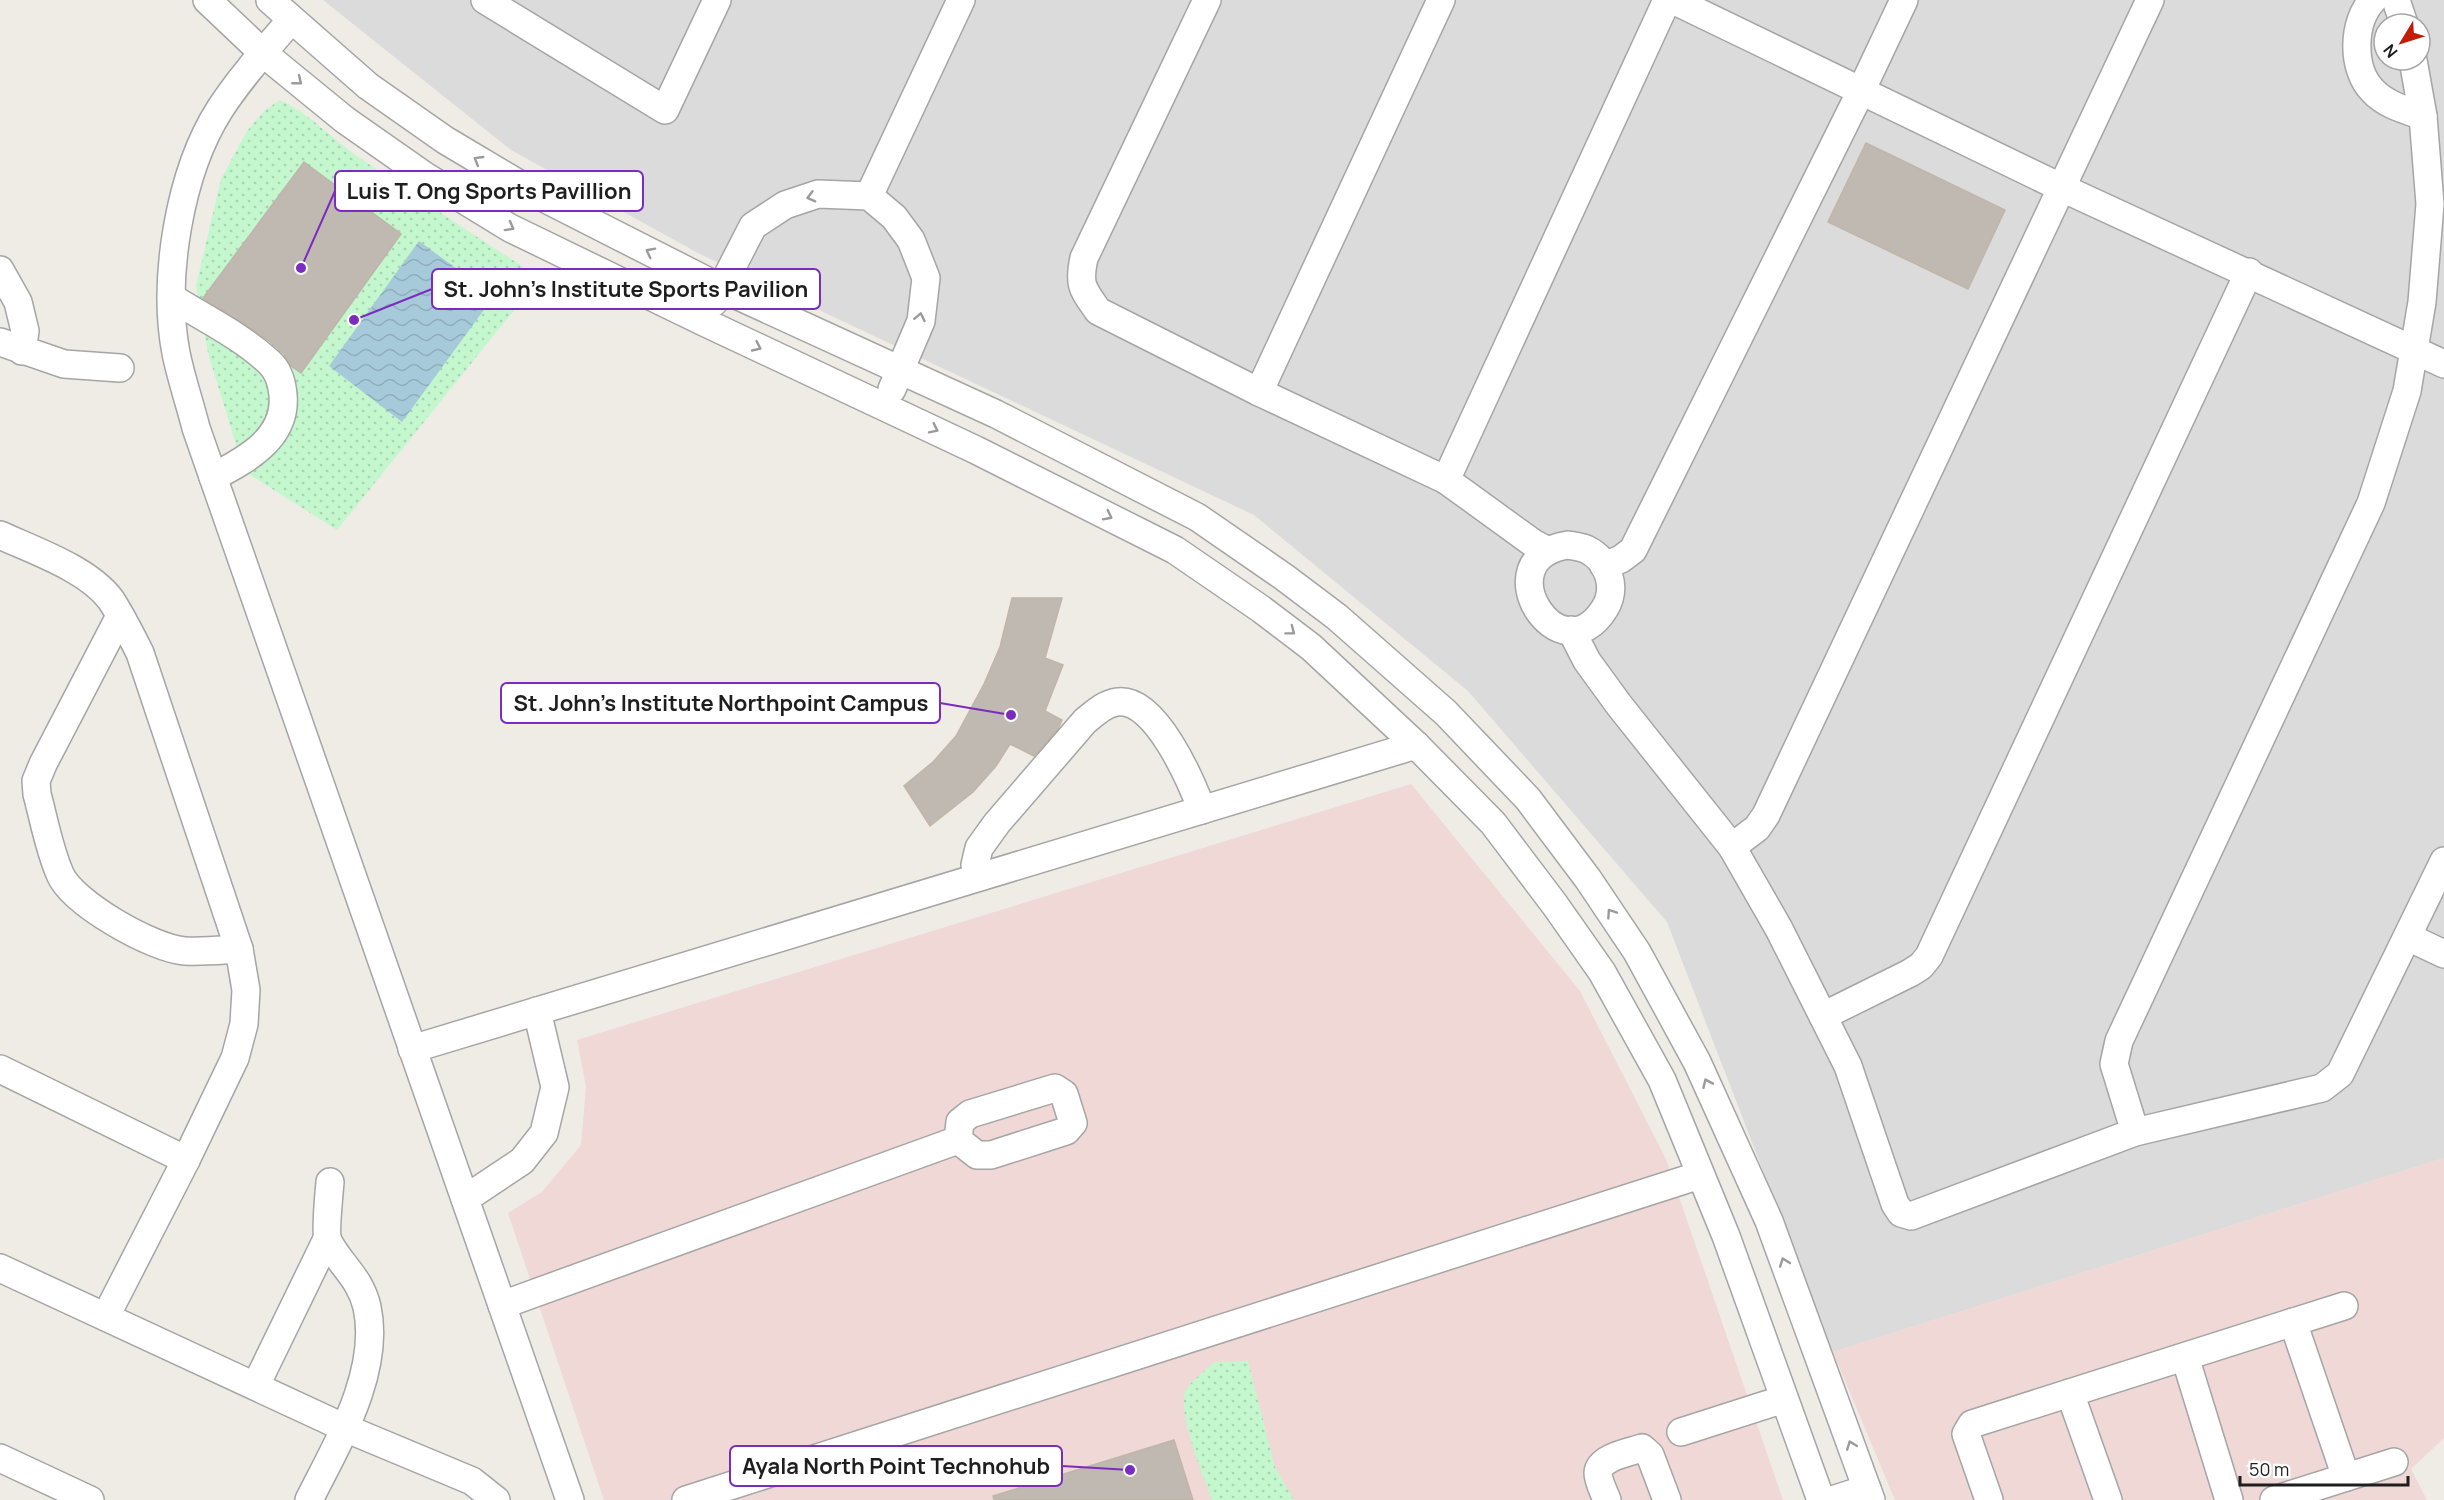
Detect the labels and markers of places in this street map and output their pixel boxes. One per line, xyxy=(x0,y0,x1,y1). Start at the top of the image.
callout: Luis T. Ong Sports Pavillion xyxy=(335,171,643,211)
callout: St. John's Institute Sports Pavilion xyxy=(432,269,820,309)
callout: St. John's Institute Northpoint Campus xyxy=(501,683,940,723)
callout: Ayala North Point Technohub xyxy=(730,1446,1062,1486)

